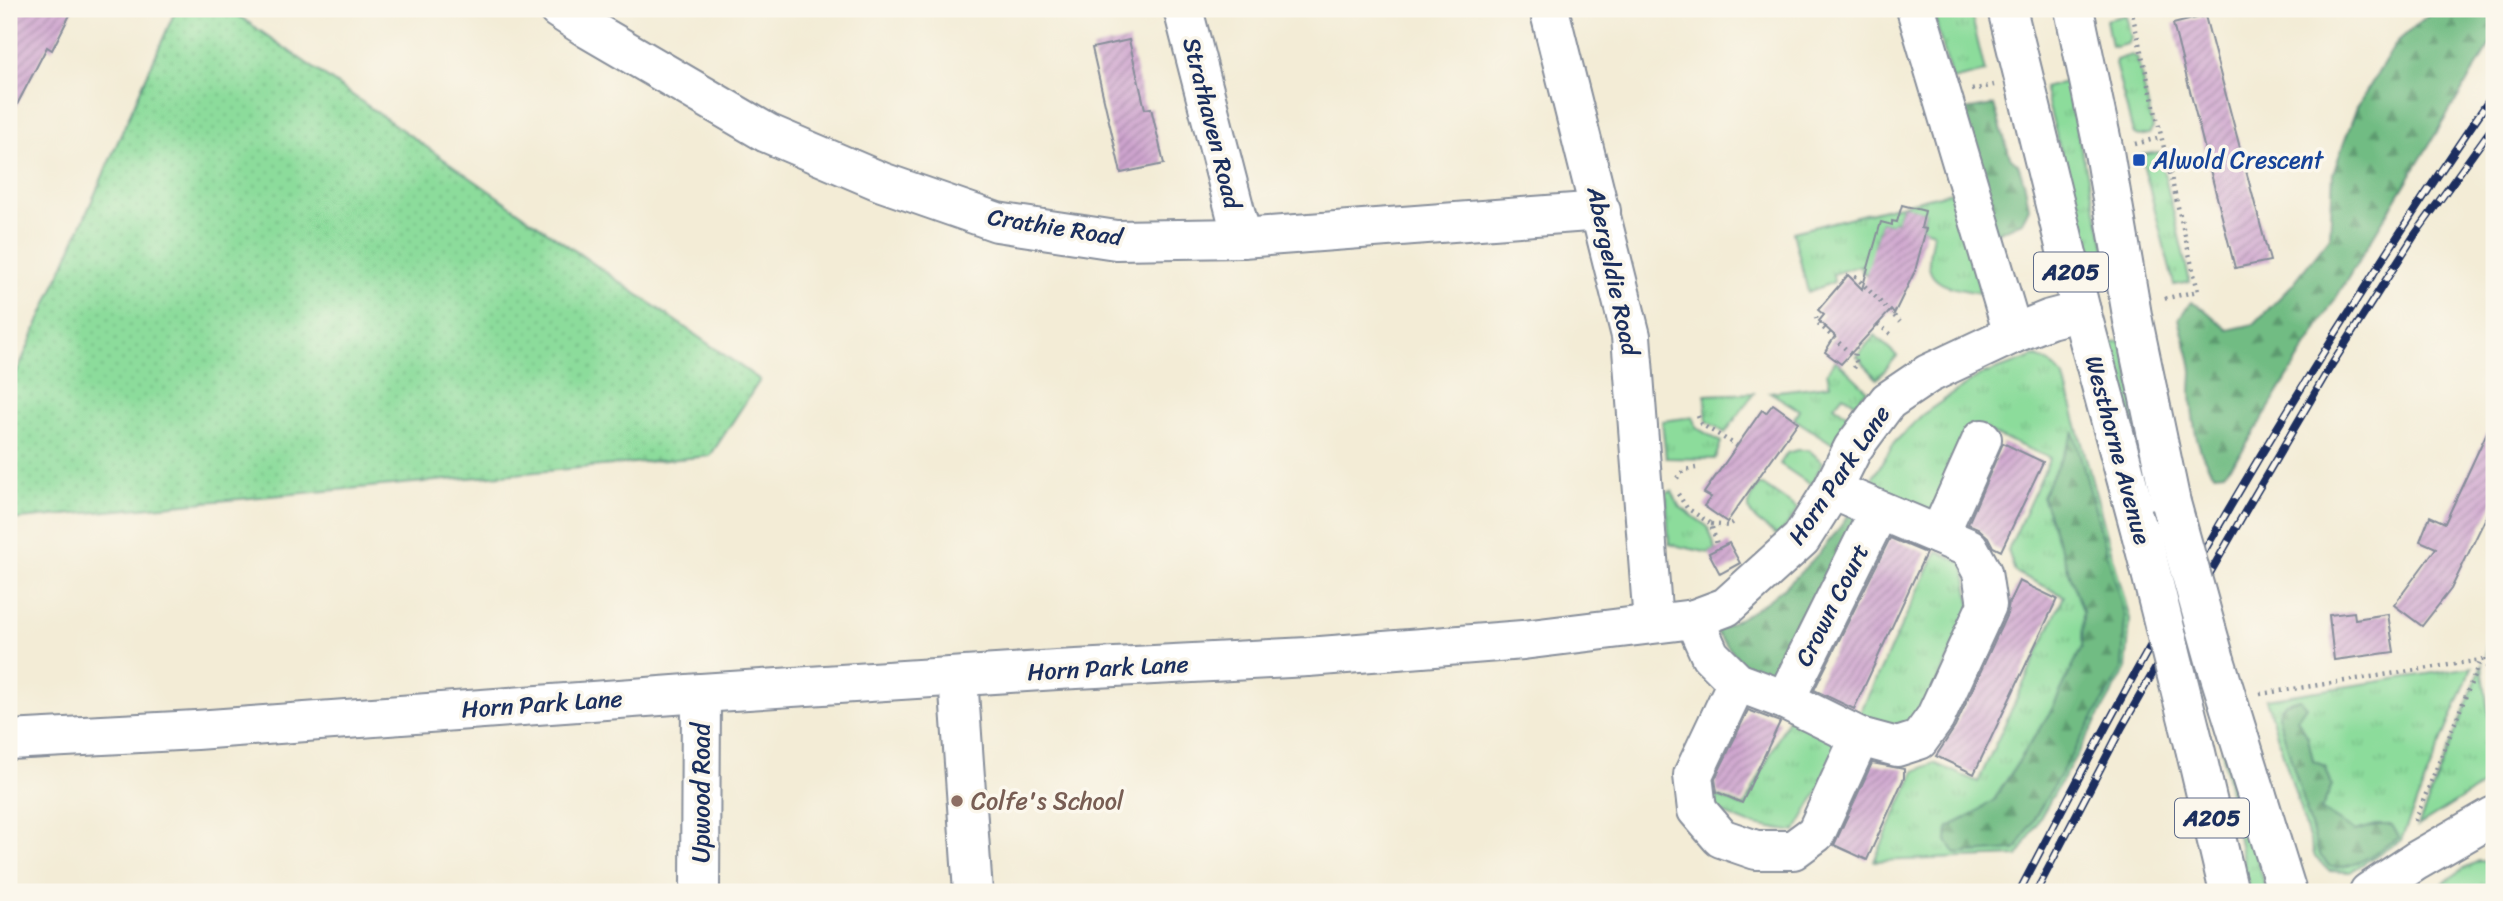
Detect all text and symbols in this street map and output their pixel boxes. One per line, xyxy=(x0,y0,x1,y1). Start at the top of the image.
street label: Strathaven Road xyxy=(1170,33,1254,215)
place label: Alwold Crescent xyxy=(2152,139,2325,181)
marker: Alwold Crescent xyxy=(2131,152,2147,168)
street label: Abergeldie Road xyxy=(1574,182,1652,362)
street label: Crathie Road xyxy=(985,196,1128,259)
road number: A205 xyxy=(2034,252,2108,292)
street label: Westhorne Avenue xyxy=(2073,351,2164,550)
street label: Horn Park Lane xyxy=(1776,396,1902,554)
street label: Crown Court xyxy=(1783,536,1881,674)
street label: Horn Park Lane xyxy=(1026,643,1190,693)
street label: Horn Park Lane xyxy=(460,677,624,731)
street label: Upwood Road xyxy=(680,721,722,863)
place label: Colfe's School xyxy=(971,780,1125,822)
marker: Colfe's School xyxy=(949,793,965,809)
road number: A205 xyxy=(2175,798,2249,838)

